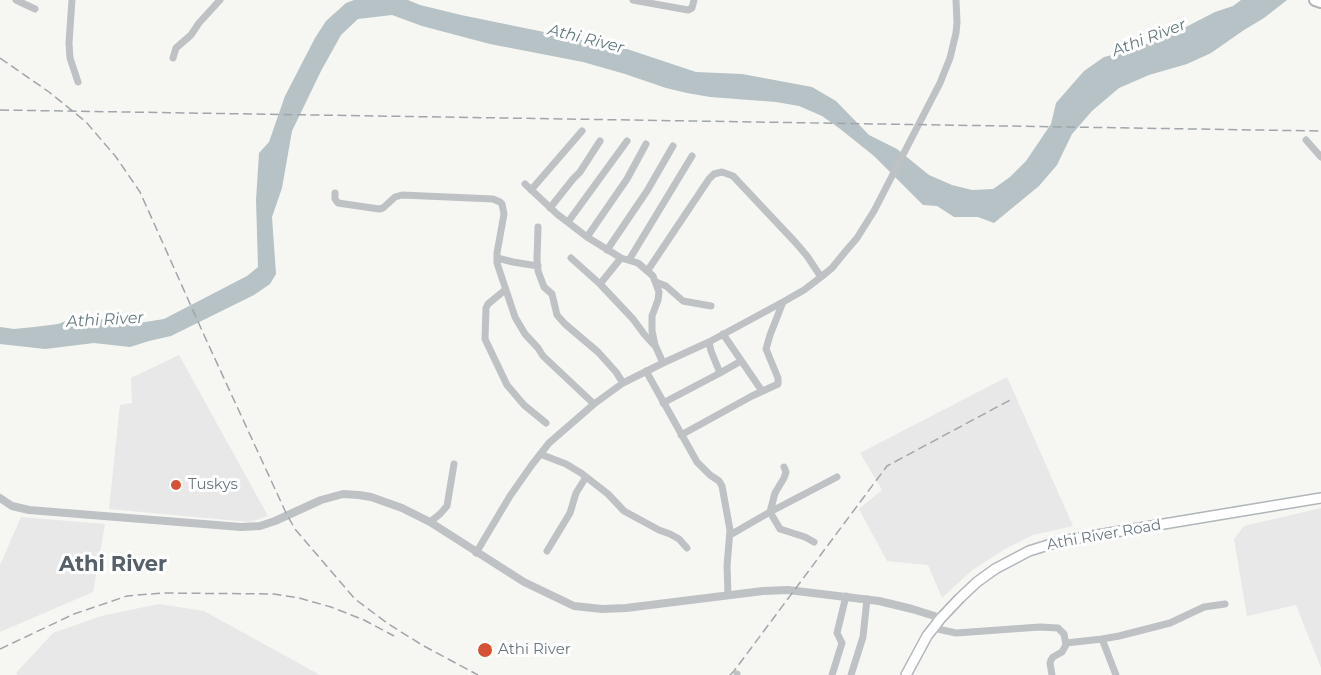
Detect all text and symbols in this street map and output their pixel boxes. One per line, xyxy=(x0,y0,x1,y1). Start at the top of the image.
water label: Athi River xyxy=(1109,15,1189,61)
water label: Athi River xyxy=(546,20,626,58)
water label: Athi River xyxy=(66,308,144,332)
place label: Tuskys xyxy=(188,476,238,494)
marker: Tuskys xyxy=(169,478,183,492)
street label: Athi River Road xyxy=(1045,516,1163,554)
district label: Athi River xyxy=(59,552,167,578)
marker: Athi River xyxy=(476,641,494,659)
place label: Athi River xyxy=(498,641,571,659)

